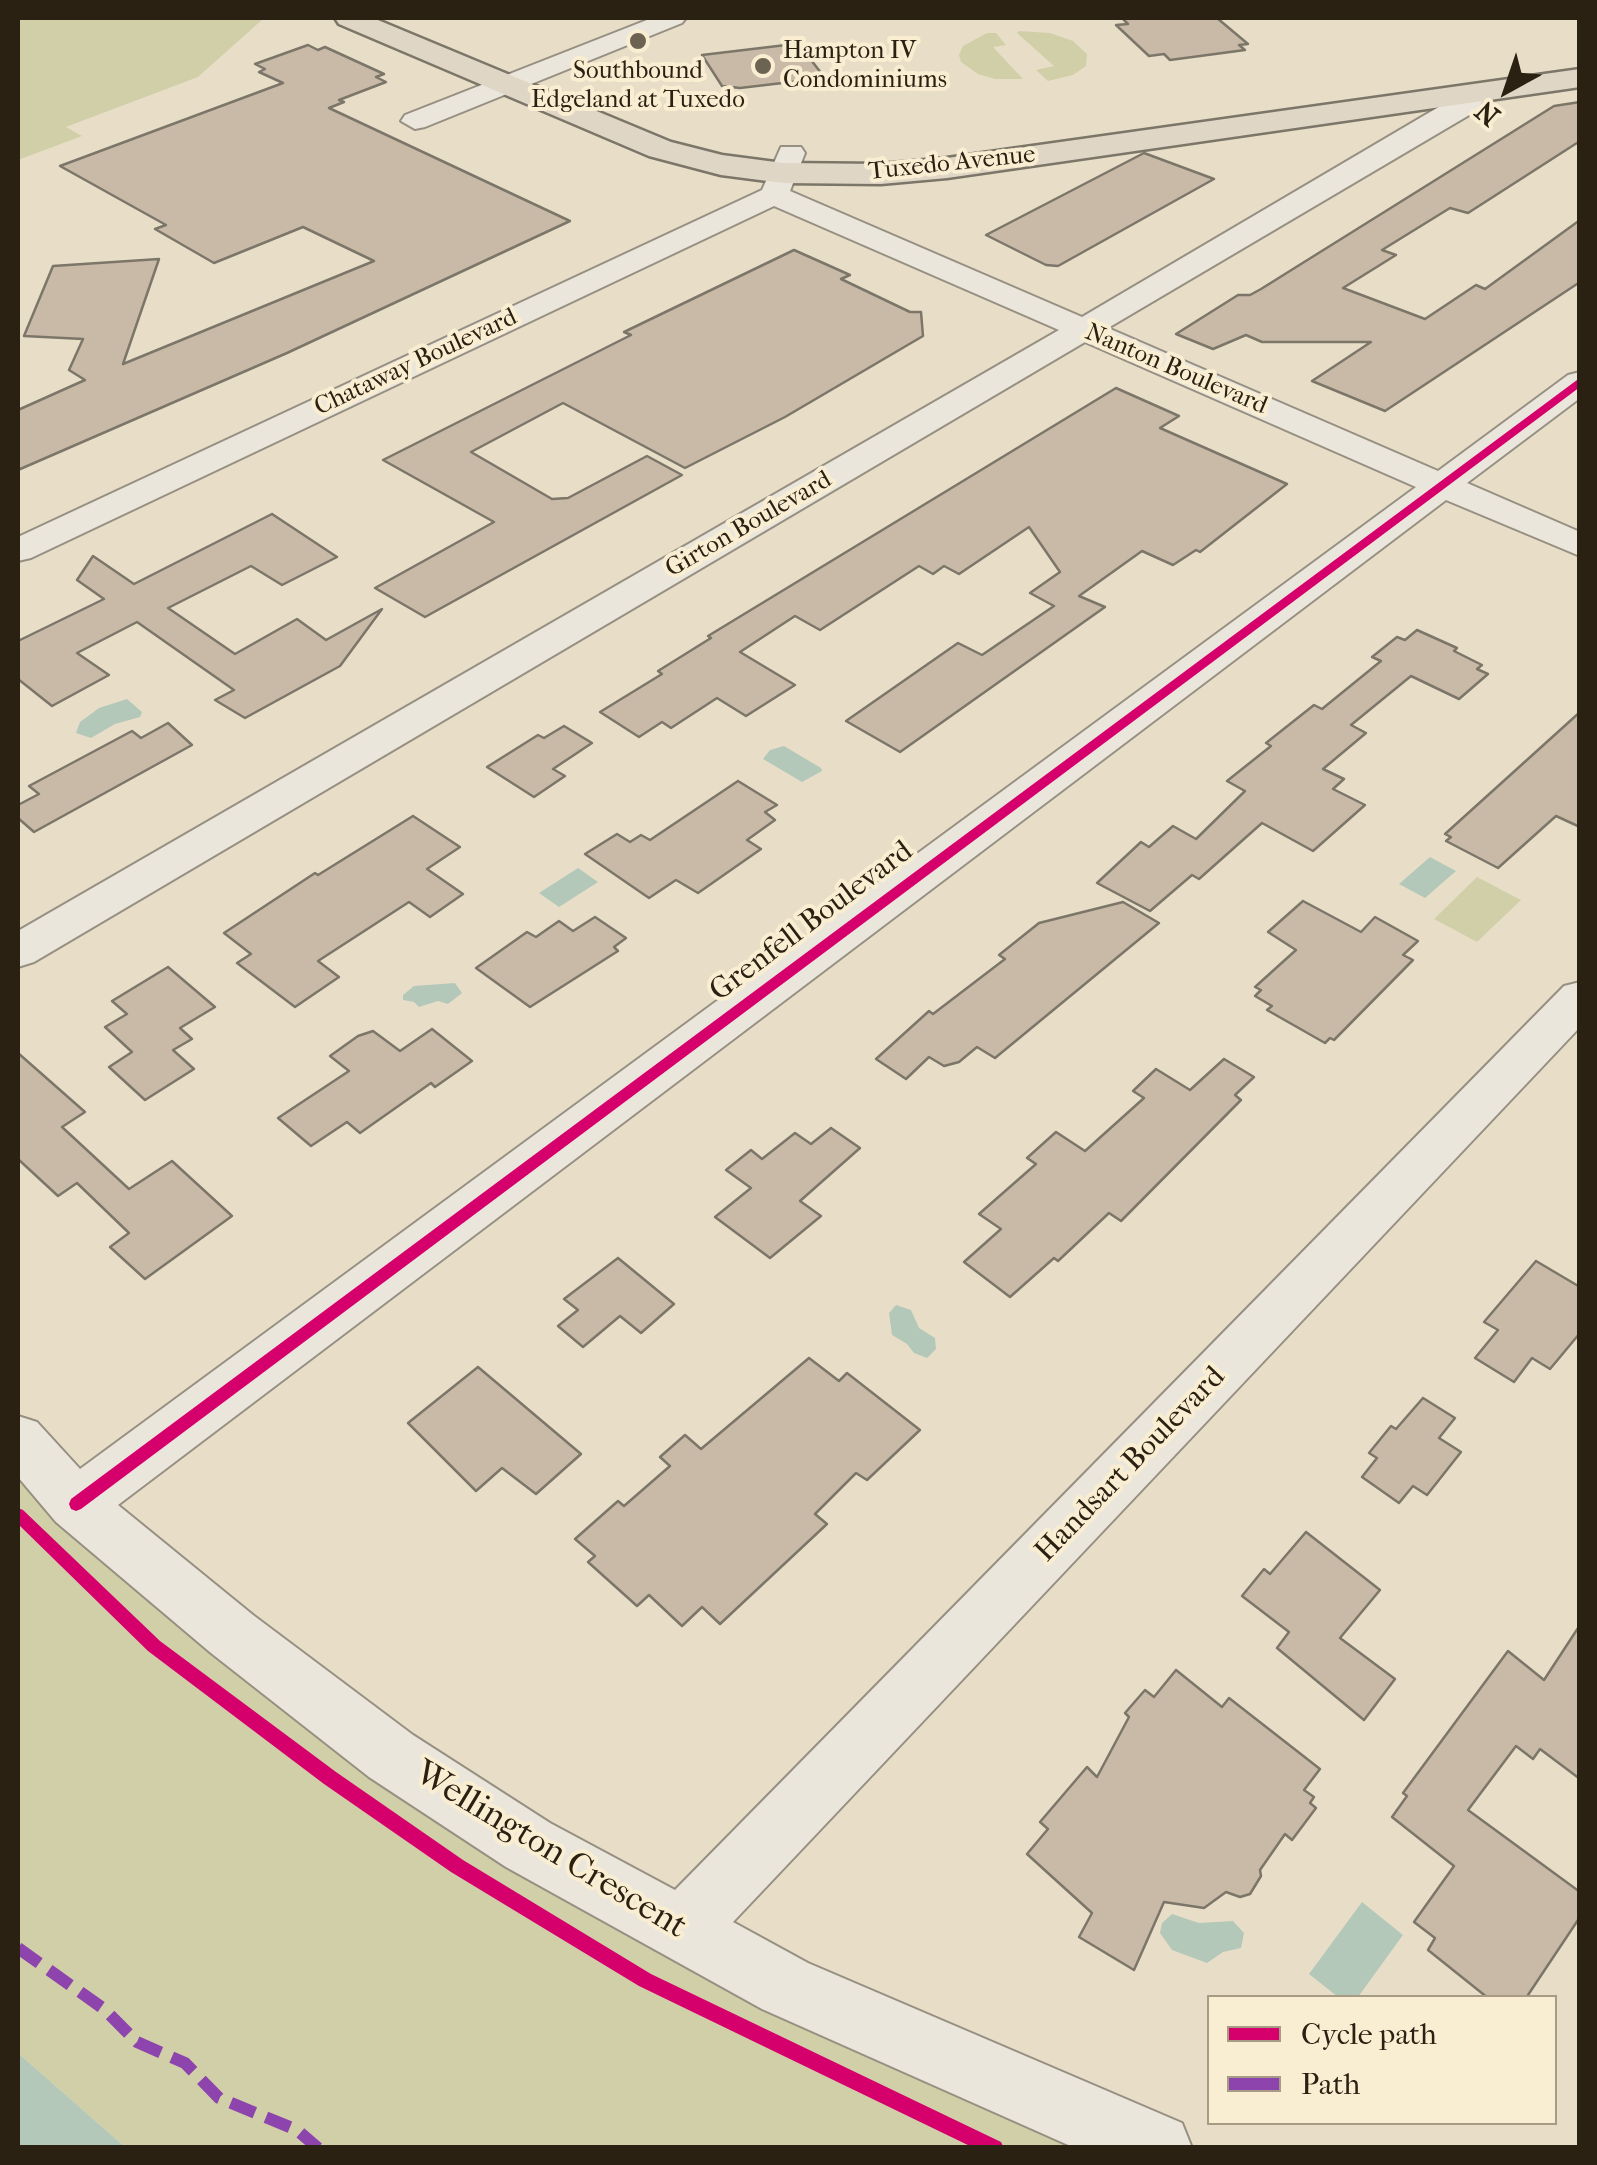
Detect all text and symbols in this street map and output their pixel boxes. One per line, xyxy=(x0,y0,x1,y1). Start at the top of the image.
marker: Southbound Edgeland at Tuxedo xyxy=(627,30,649,52)
place label: Hampton IV Condominiums xyxy=(783,37,947,96)
north arrow xyxy=(1457,40,1557,140)
marker: Hampton IV Condominiums xyxy=(752,55,774,77)
place label: Southbound Edgeland at Tuxedo xyxy=(531,57,745,116)
text: N xyxy=(1469,94,1506,133)
street label: Tuxedo Avenue xyxy=(867,140,1037,188)
street label: Chataway Boulevard xyxy=(310,303,522,423)
street label: Nanton Boulevard xyxy=(1080,318,1272,422)
street label: Girton Boulevard xyxy=(661,465,837,585)
street label: Grenfell Boulevard xyxy=(703,834,921,1010)
street label: Handsart Boulevard xyxy=(1029,1360,1233,1570)
street label: Wellington Crescent xyxy=(406,1753,694,1949)
legend xyxy=(1207,1995,1557,2125)
text: Cycle path xyxy=(1301,2017,1437,2052)
text: Path xyxy=(1301,2067,1360,2102)

